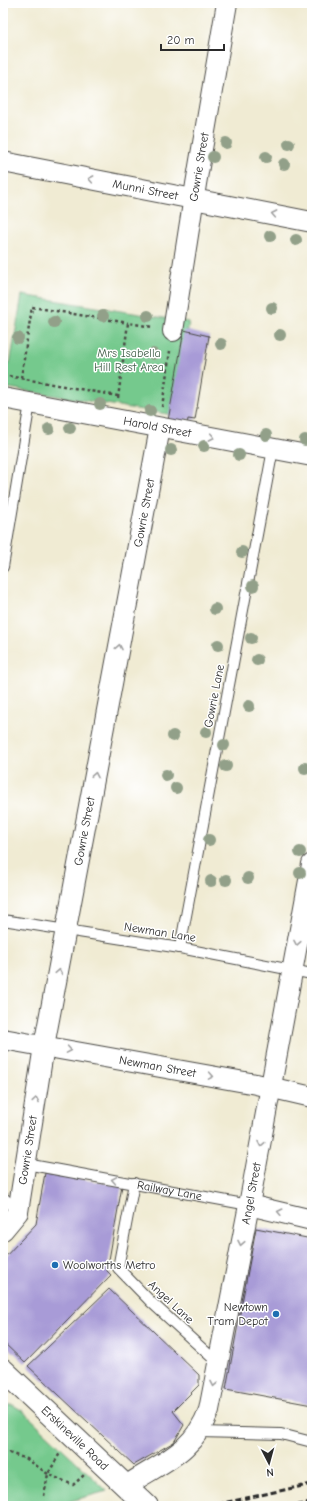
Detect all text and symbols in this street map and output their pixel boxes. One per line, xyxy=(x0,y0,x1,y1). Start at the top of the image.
scale bar xyxy=(161,26,224,52)
text: 20 m xyxy=(167,33,195,47)
street label: Gowrie Street xyxy=(186,131,212,202)
one-way arrow xyxy=(88,175,94,183)
street label: Munni Street xyxy=(111,176,180,203)
one-way arrow xyxy=(271,210,277,219)
park label: Mrs Isabella Hill Rest Area xyxy=(94,346,164,374)
street label: Harold Street xyxy=(122,414,193,440)
one-way arrow xyxy=(209,433,215,441)
street label: Gowrie Street xyxy=(131,477,157,548)
one-way arrow xyxy=(114,644,123,650)
street label: Gowrie Lane xyxy=(201,663,227,729)
one-way arrow xyxy=(90,772,99,778)
street label: Gowrie Street xyxy=(71,795,98,867)
street label: Newman Lane xyxy=(123,919,197,945)
one-way arrow xyxy=(294,940,302,946)
one-way arrow xyxy=(54,968,62,975)
one-way arrow xyxy=(66,1046,72,1054)
street label: Newman Street xyxy=(118,1053,198,1080)
one-way arrow xyxy=(208,1071,214,1080)
one-way arrow xyxy=(31,1097,40,1103)
street label: Gowrie Street xyxy=(15,1114,40,1186)
one-way arrow xyxy=(257,1141,265,1147)
street label: Angel Street xyxy=(238,1161,264,1226)
one-way arrow xyxy=(111,1176,117,1184)
street label: Railway Lane xyxy=(136,1178,203,1203)
one-way arrow xyxy=(277,1209,284,1217)
one-way arrow xyxy=(238,1240,246,1246)
place label: Woolworths Metro xyxy=(63,1258,156,1272)
marker: Woolworths Metro xyxy=(50,1260,60,1270)
street label: Angel Lane xyxy=(145,1277,197,1327)
place label: Newtown Tram Depot xyxy=(207,1300,269,1328)
marker: Newtown Tram Depot xyxy=(271,1309,281,1319)
one-way arrow xyxy=(210,1381,218,1388)
street label: Erskineville Road xyxy=(38,1403,111,1473)
north arrow xyxy=(249,1443,289,1483)
text: N xyxy=(266,1466,274,1479)

